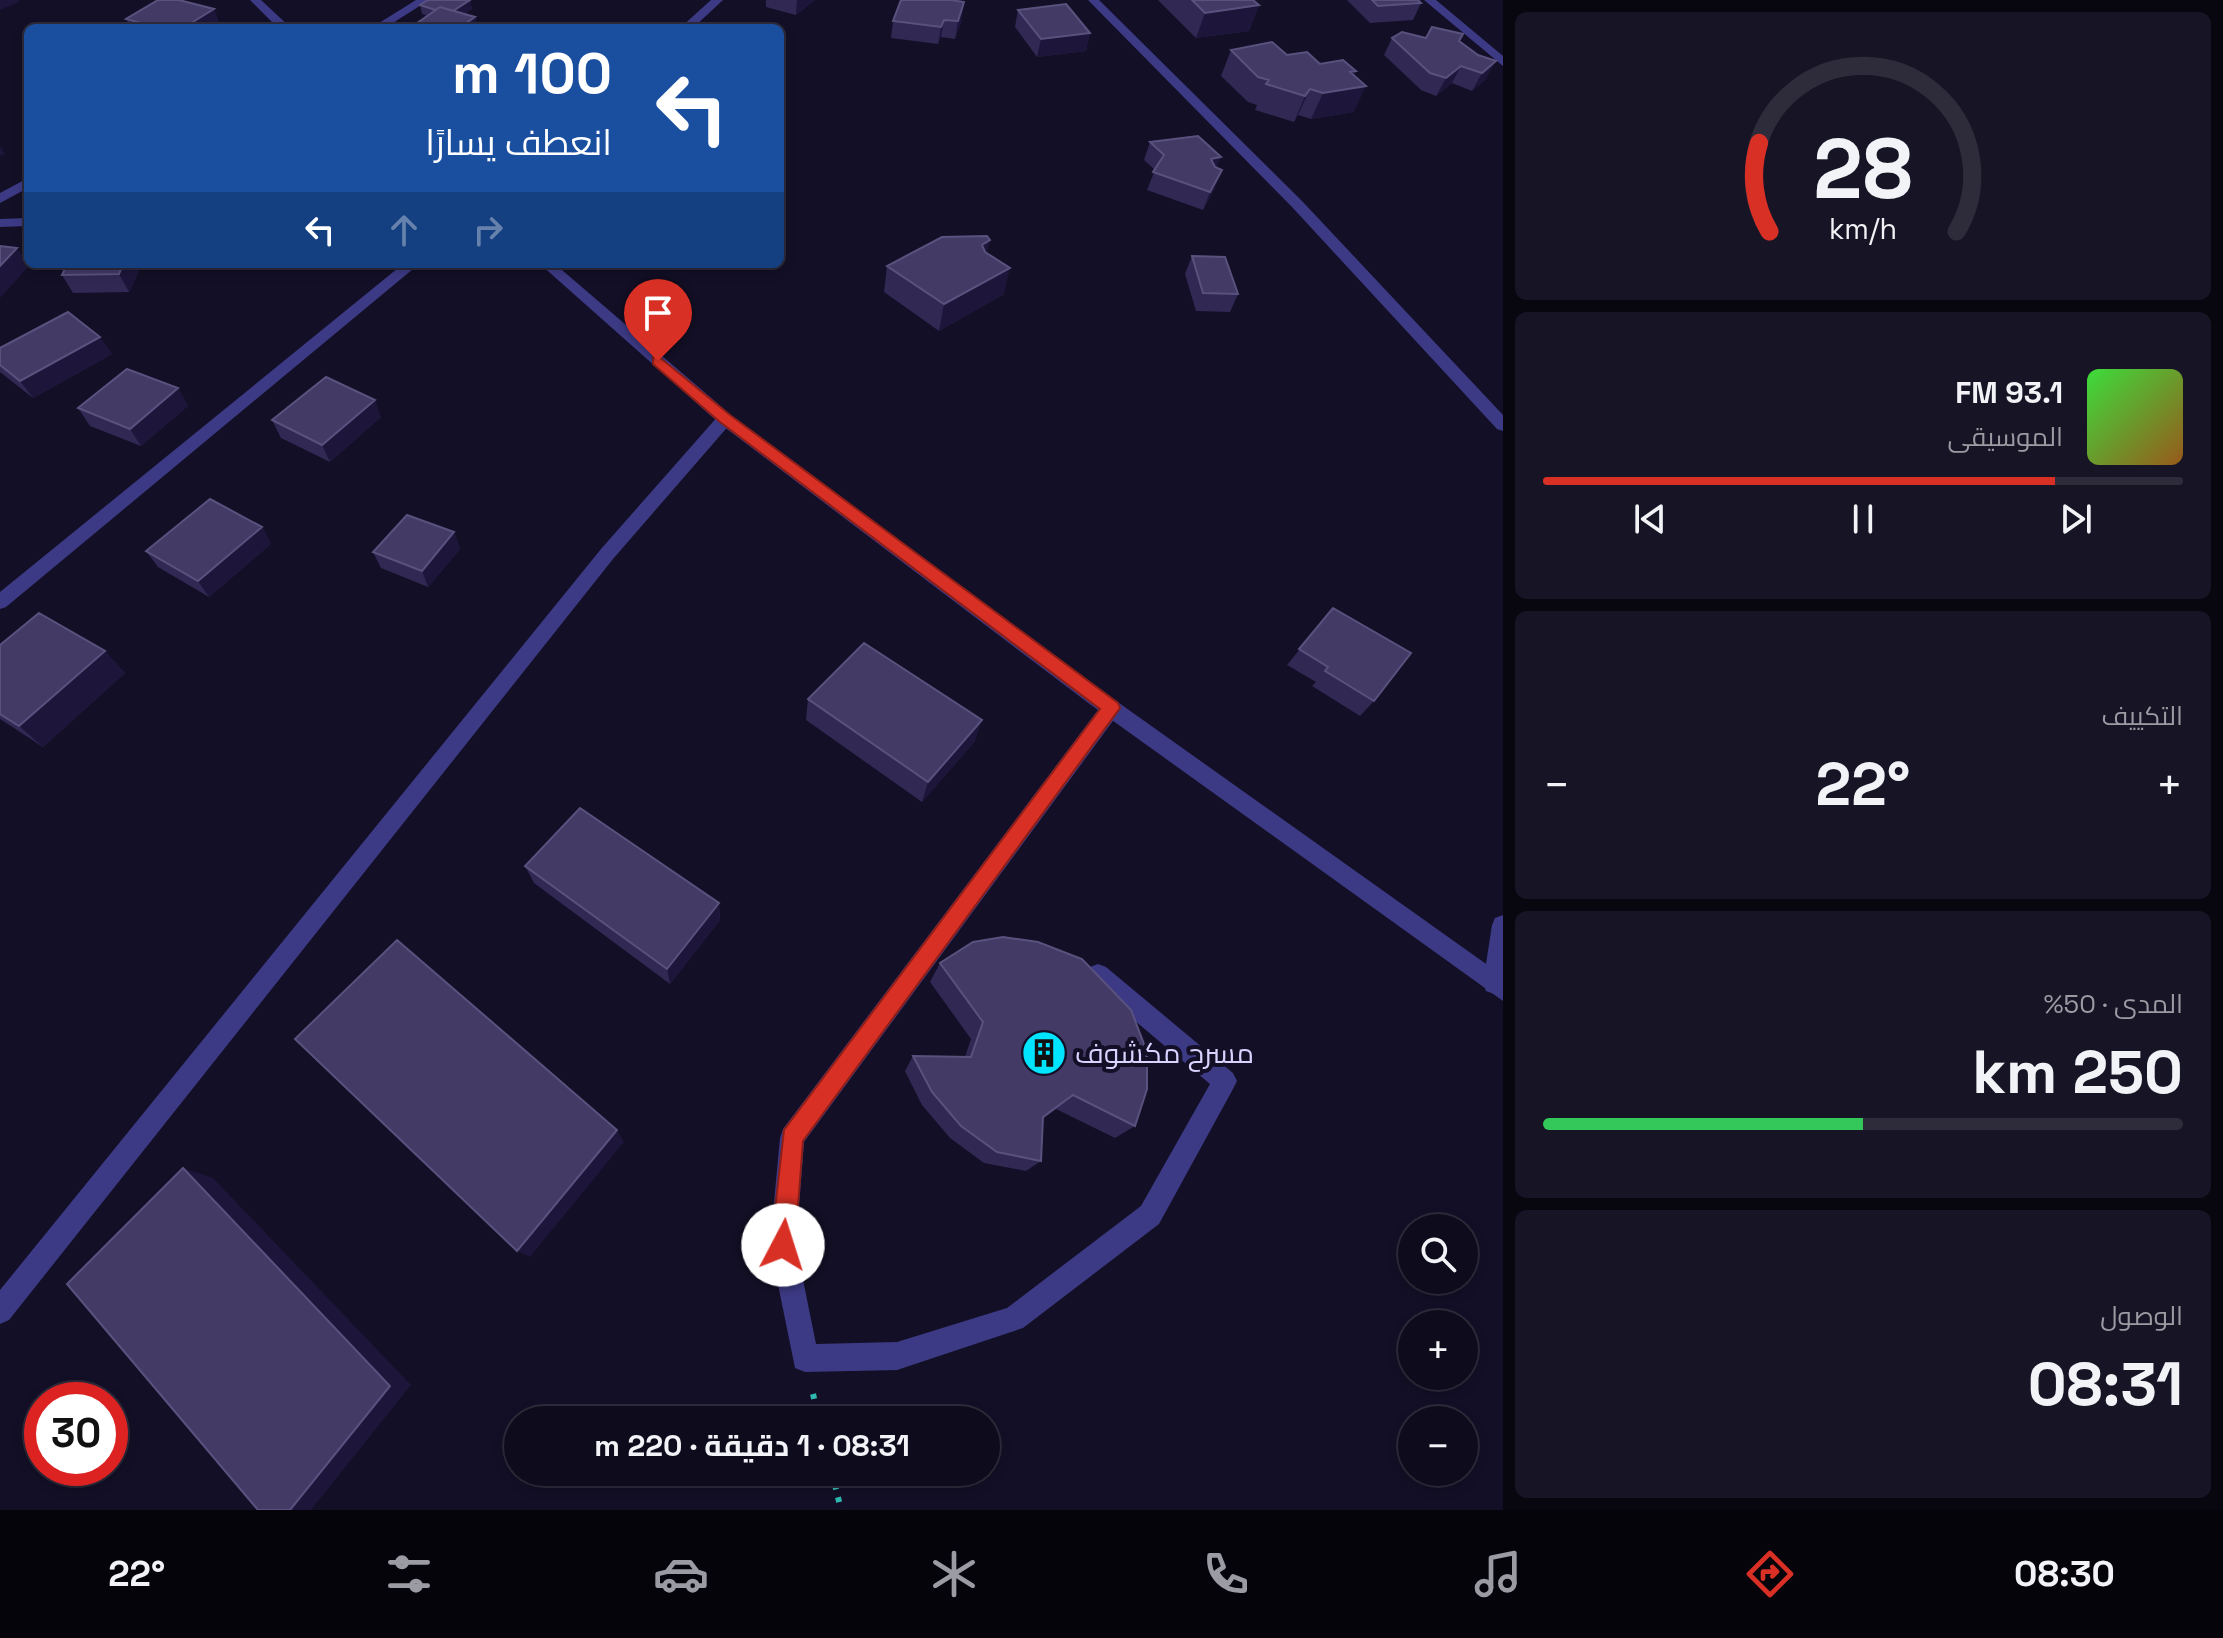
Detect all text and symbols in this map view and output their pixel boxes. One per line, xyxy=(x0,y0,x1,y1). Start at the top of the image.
text: 100 m xyxy=(452,38,612,109)
icon: left xyxy=(640,56,744,160)
text: 28 xyxy=(1813,115,1913,221)
text: انعطف يسارًا xyxy=(425,120,612,166)
icon: left xyxy=(298,208,342,252)
icon: ahead xyxy=(382,208,426,252)
icon: right xyxy=(466,208,510,252)
text: km/h xyxy=(1829,211,1897,247)
pin xyxy=(624,279,692,361)
icon: arrive xyxy=(636,291,680,335)
text: 93.1 FM xyxy=(1955,373,2063,412)
text: الموسيقى xyxy=(1948,420,2063,454)
icon: previous xyxy=(1628,497,1672,541)
icon: pause xyxy=(1841,497,1885,541)
icon: next xyxy=(2054,497,2098,541)
text: التكييف xyxy=(2101,699,2183,733)
text: 22° xyxy=(1816,746,1910,823)
text: − xyxy=(1543,757,1570,813)
text: + xyxy=(2156,757,2183,813)
text: المدى · 50% xyxy=(2044,987,2183,1021)
building icon: مسرح مكشوف xyxy=(1020,1029,1068,1077)
text: 250 km xyxy=(1972,1034,2183,1111)
place label: مسرح مكشوف xyxy=(1075,1035,1254,1072)
position arrow xyxy=(741,1203,825,1287)
map controls xyxy=(1398,1214,1478,1486)
button: search xyxy=(1398,1214,1478,1294)
text: الوصول xyxy=(2100,1299,2183,1333)
button: + xyxy=(1398,1310,1478,1390)
text: 08:31 xyxy=(2028,1346,2183,1423)
speed limit sign: 30 xyxy=(24,1382,128,1486)
button: − xyxy=(1398,1406,1478,1486)
text: 08:31 · 1 دقيقة · 220 m xyxy=(594,1426,910,1465)
icon: filters xyxy=(381,1546,437,1602)
icon: car xyxy=(653,1546,709,1602)
icon: climate xyxy=(926,1546,982,1602)
icon: phone xyxy=(1198,1546,1254,1602)
icon: music xyxy=(1470,1546,1526,1602)
icon: directions xyxy=(1742,1546,1798,1602)
text: 22° xyxy=(108,1551,165,1597)
text: 08:30 xyxy=(2014,1551,2115,1597)

